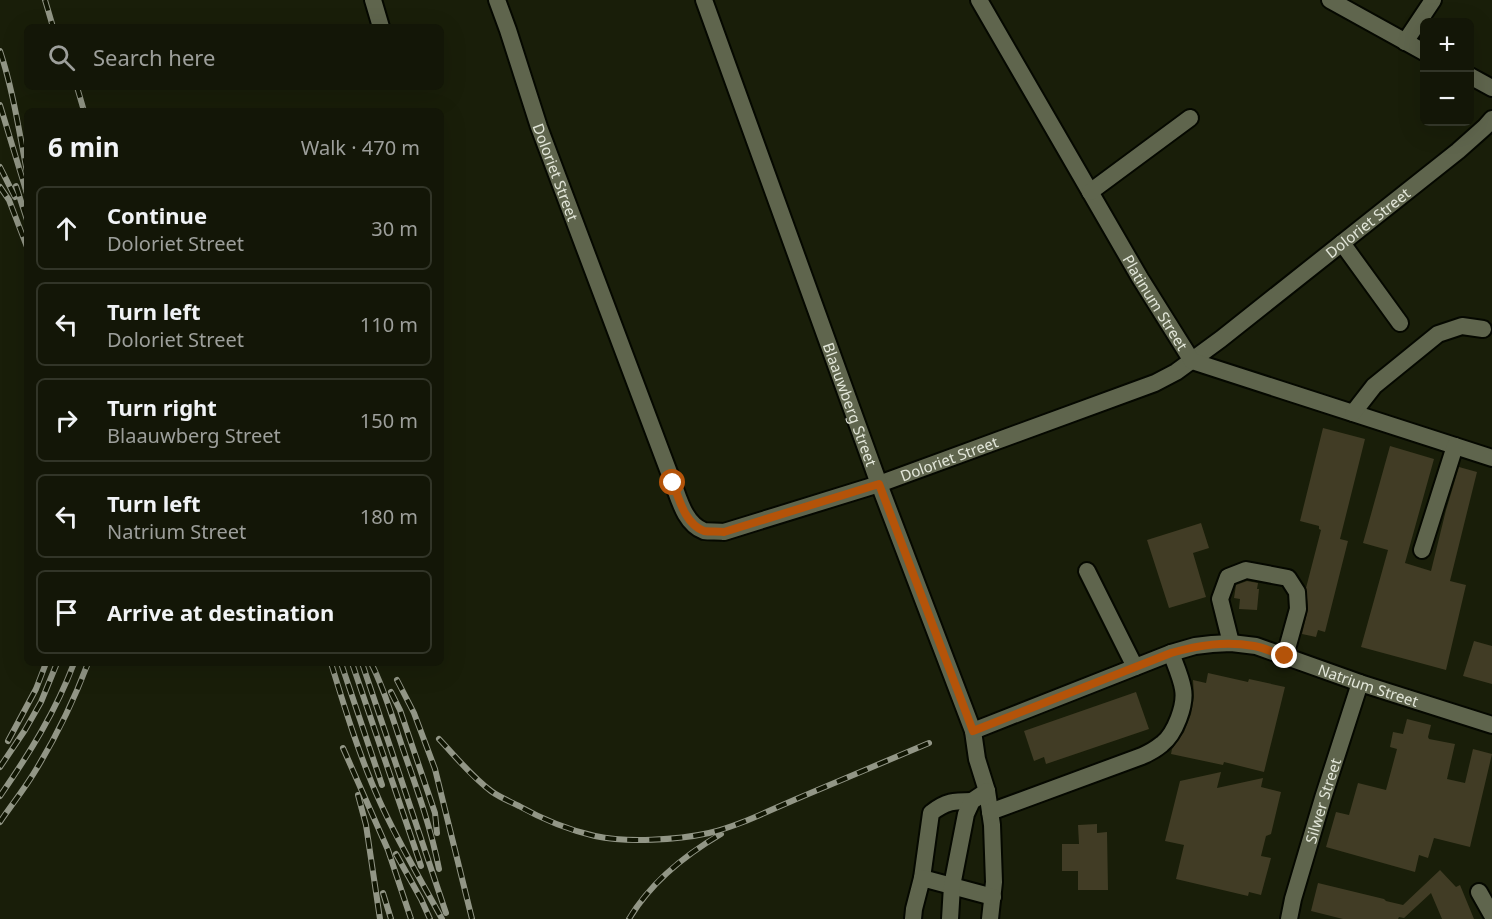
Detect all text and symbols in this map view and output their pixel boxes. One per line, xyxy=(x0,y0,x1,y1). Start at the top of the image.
map controls xyxy=(1420,18,1474,126)
button: + xyxy=(1420,18,1474,72)
search box xyxy=(24,24,444,90)
icon: search xyxy=(45,41,78,74)
text: Search here xyxy=(93,42,215,72)
button: − xyxy=(1420,72,1474,126)
street label: Doloriet Street xyxy=(529,120,584,224)
text: 6 min xyxy=(48,129,120,165)
text: Walk · 470 m xyxy=(301,134,420,161)
street label: Doloriet Street xyxy=(1321,183,1415,263)
text: Continue xyxy=(107,200,207,230)
icon: ahead xyxy=(50,212,83,245)
text: 30 m xyxy=(371,215,418,242)
text: Doloriet Street xyxy=(107,230,244,257)
street label: Platinum Street xyxy=(1118,251,1193,354)
text: Turn left xyxy=(107,296,201,326)
icon: left xyxy=(50,308,83,341)
text: 110 m xyxy=(360,311,418,338)
text: Doloriet Street xyxy=(107,326,244,353)
street label: Blaauwberg Street xyxy=(819,340,882,470)
text: Turn right xyxy=(107,392,217,422)
icon: right xyxy=(50,404,83,437)
text: 150 m xyxy=(360,407,418,434)
text: Blaauwberg Street xyxy=(107,422,281,449)
street label: Doloriet Street xyxy=(897,431,1001,485)
route start xyxy=(659,469,685,495)
text: Turn left xyxy=(107,488,201,518)
icon: left xyxy=(50,500,83,533)
text: 180 m xyxy=(360,503,418,530)
text: Natrium Street xyxy=(107,518,246,545)
icon: arrive xyxy=(50,596,83,629)
text: Arrive at destination xyxy=(107,597,334,627)
route end xyxy=(1271,642,1297,668)
street label: Natrium Street xyxy=(1315,659,1421,711)
street label: Silwer Street xyxy=(1300,755,1345,846)

